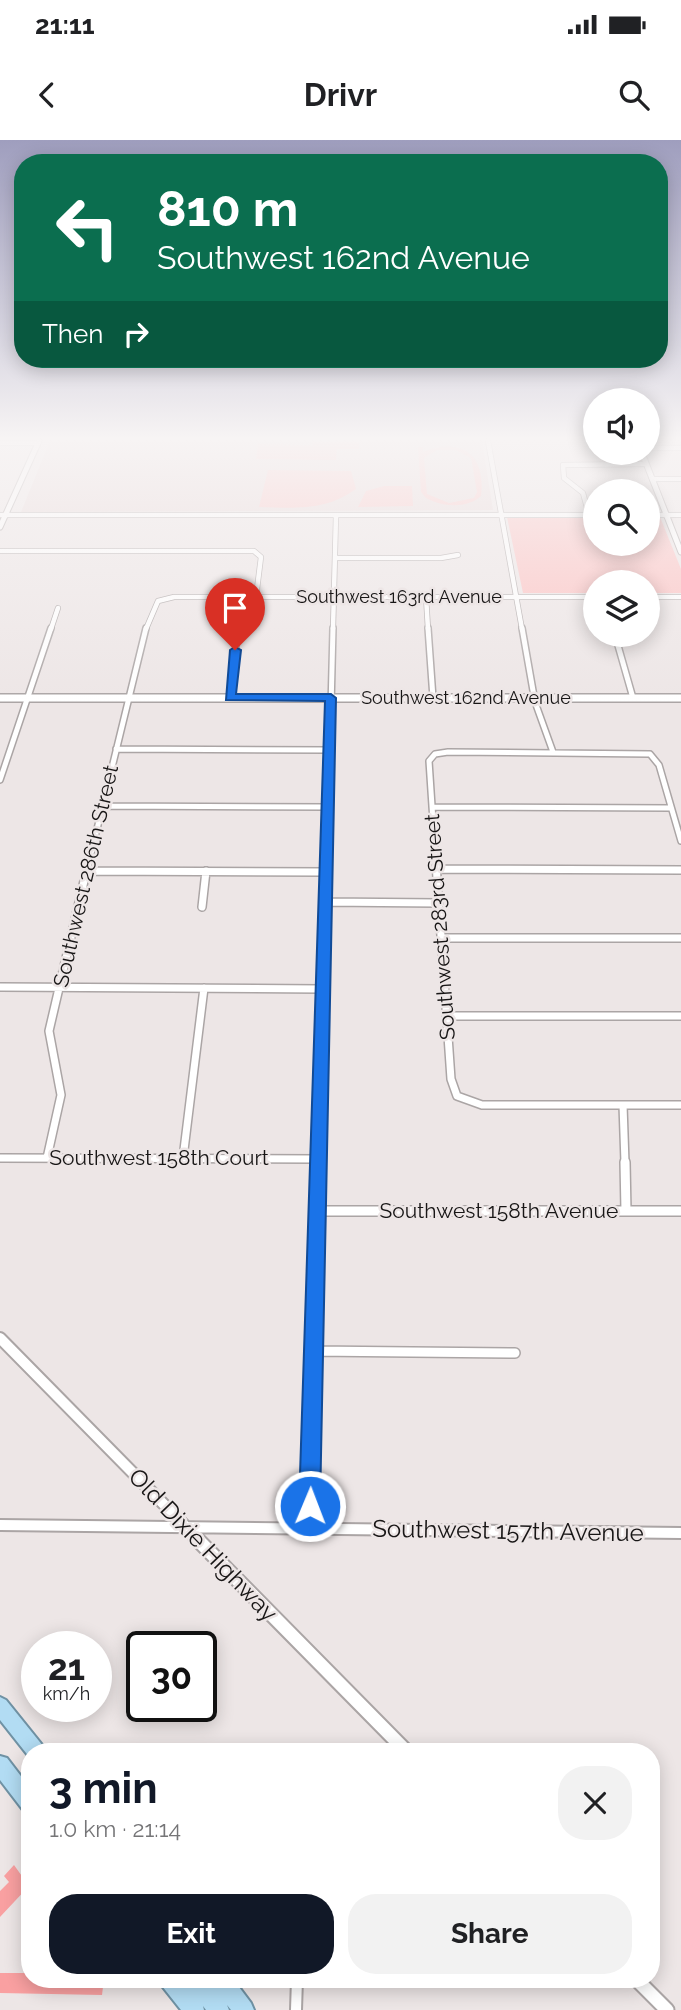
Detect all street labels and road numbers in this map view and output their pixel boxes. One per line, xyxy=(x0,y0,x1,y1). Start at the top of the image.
street label: Southwest 163rd Avenue xyxy=(296,586,502,607)
street label: Southwest 162nd Avenue xyxy=(361,687,571,708)
street label: Southwest 286th Street xyxy=(48,762,123,989)
street label: Southwest 283rd Street xyxy=(419,813,460,1041)
street label: Southwest 158th Court xyxy=(49,1145,269,1170)
street label: Southwest 158th Avenue xyxy=(380,1198,618,1223)
street label: Old Dixie Highway xyxy=(123,1462,284,1627)
street label: Southwest 157th Avenue xyxy=(372,1514,644,1547)

